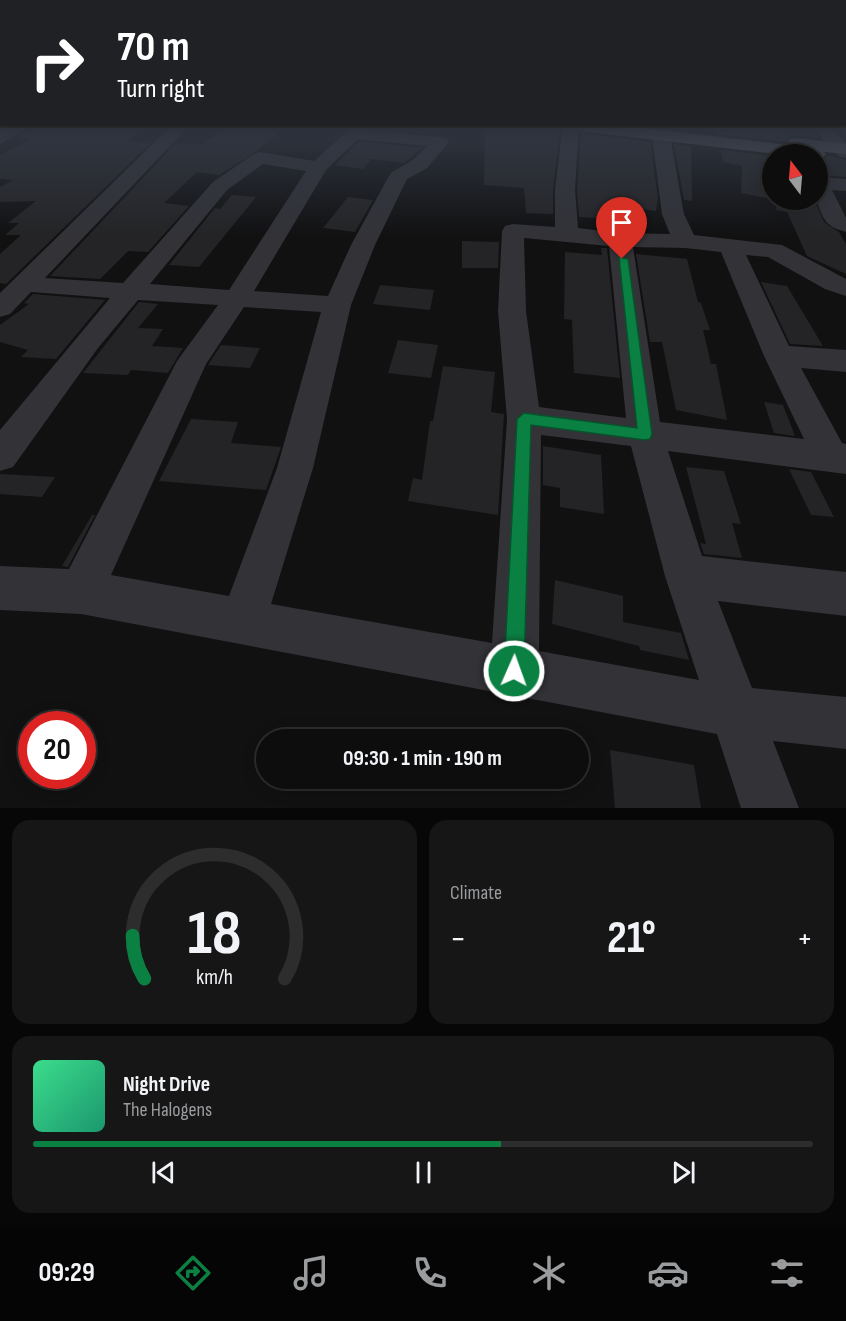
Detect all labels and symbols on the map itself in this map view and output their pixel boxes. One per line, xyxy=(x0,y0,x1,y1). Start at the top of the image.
north arrow xyxy=(762,144,828,210)
pin xyxy=(596,197,647,259)
position arrow xyxy=(482,639,546,703)
speed limit sign: 20 xyxy=(18,711,96,789)

